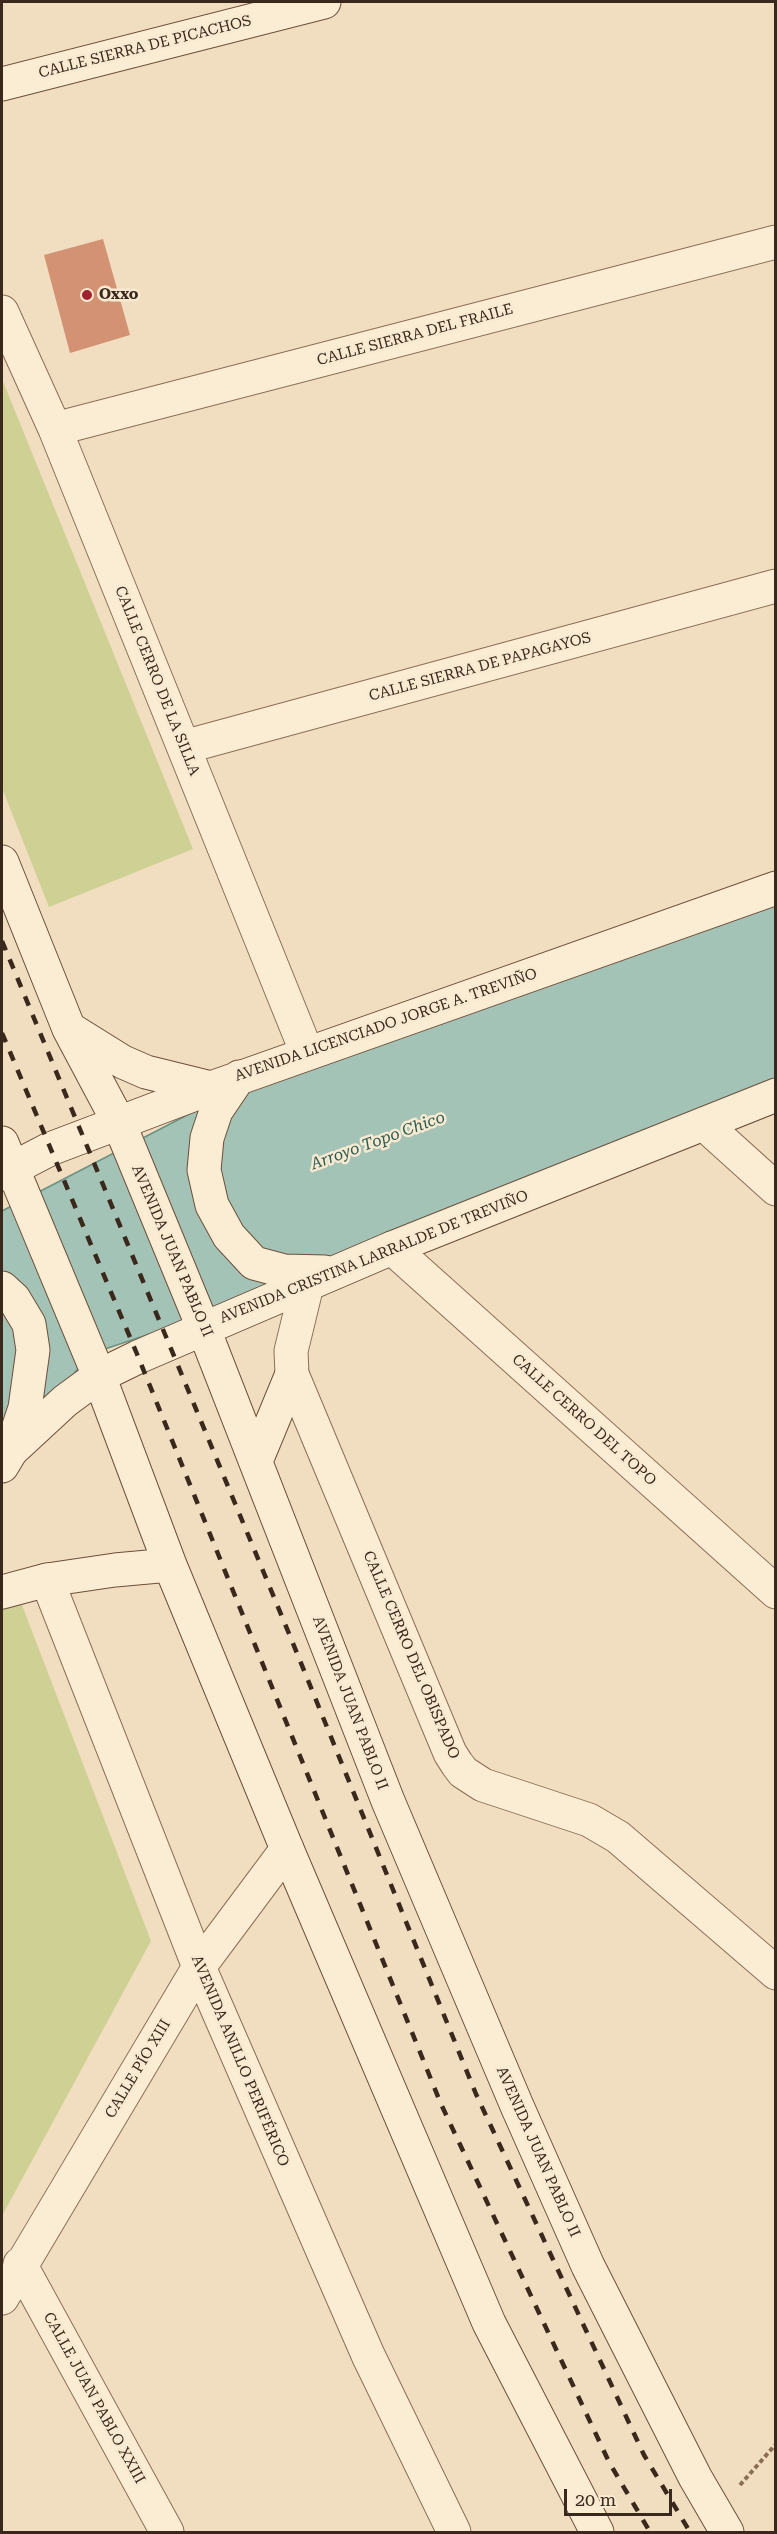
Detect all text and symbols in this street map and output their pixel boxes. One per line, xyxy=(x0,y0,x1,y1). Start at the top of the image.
street label: CALLE SIERRA DE PICACHOS xyxy=(37,12,253,82)
place label: Oxxo xyxy=(99,286,139,304)
marker: Oxxo xyxy=(80,288,94,302)
street label: CALLE SIERRA DEL FRAILE xyxy=(315,300,515,370)
street label: CALLE CERRO DE LA SILLA xyxy=(111,584,203,778)
street label: CALLE SIERRA DE PAPAGAYOS xyxy=(367,629,593,705)
street label: AVENIDA LICENCIADO JORGE A. TREVIÑO xyxy=(232,965,540,1085)
water label: Arroyo Topo Chico xyxy=(308,1108,448,1174)
street label: AVENIDA JUAN PABLO II xyxy=(128,1162,216,1340)
street label: AVENIDA CRISTINA LARRALDE DE TREVIÑO xyxy=(217,1187,531,1327)
street label: CALLE CERRO DEL TOPO xyxy=(508,1350,660,1490)
street label: CALLE CERRO DEL OBISPADO xyxy=(359,1548,463,1762)
street label: AVENIDA JUAN PABLO II xyxy=(308,1613,392,1793)
street label: AVENIDA ANILLO PERIFÉRICO xyxy=(187,1953,293,2169)
street label: CALLE PÍO XIII xyxy=(101,2016,175,2122)
street label: AVENIDA JUAN PABLO II xyxy=(492,2064,584,2240)
street label: CALLE JUAN PABLO XXIII xyxy=(39,2309,149,2487)
scale bar xyxy=(567,2477,675,2515)
text: 20 m xyxy=(575,2489,616,2510)

